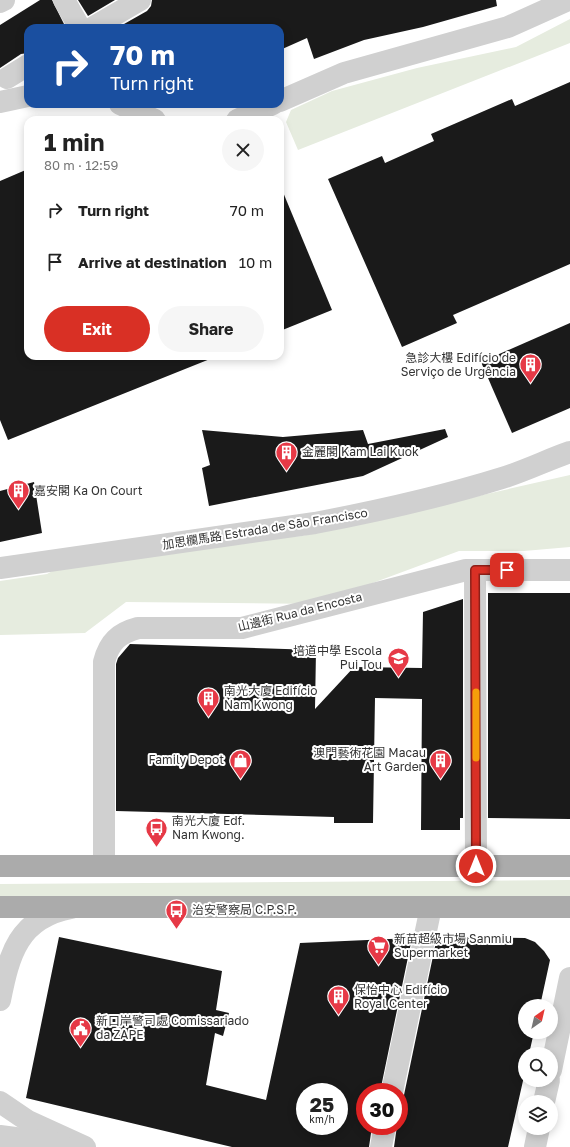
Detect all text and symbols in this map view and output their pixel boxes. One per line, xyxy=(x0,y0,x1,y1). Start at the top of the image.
text: 70 m xyxy=(110,38,175,71)
icon: right xyxy=(44,40,96,92)
text: Turn right xyxy=(110,72,194,94)
text: 1 min xyxy=(44,127,104,156)
button: close xyxy=(222,129,264,171)
text: 80 m · 12:59 xyxy=(44,157,118,173)
icon: right xyxy=(44,199,66,221)
text: Turn right xyxy=(78,201,149,219)
text: 70 m xyxy=(230,201,264,219)
icon: arrive xyxy=(44,251,66,273)
text: Arrive at destination xyxy=(78,253,227,271)
text: 10 m xyxy=(239,253,272,271)
button: Exit xyxy=(44,306,150,352)
button: Share xyxy=(158,306,264,352)
place label: 急診大樓 Edifício de Serviço de Urgência xyxy=(401,350,516,379)
building icon: 急診大樓 Edifício de Serviço de Urgência xyxy=(518,352,544,385)
building icon: 金麗閣 Kam Lai Kuok xyxy=(274,439,300,472)
place label: 金麗閣 Kam Lai Kuok xyxy=(302,444,419,459)
building icon: 嘉安閣 Ka On Court xyxy=(6,478,32,511)
place label: 嘉安閣 Ka On Court xyxy=(34,483,143,498)
street label: 加思欄馬路 Estrada de São Francisco xyxy=(161,505,369,552)
pin xyxy=(490,553,524,587)
icon: arrive xyxy=(496,559,518,581)
street label: 山邊街 Rua da Encosta xyxy=(236,589,364,634)
place label: 培道中學 Escola Pui Tou xyxy=(293,643,382,672)
school or university icon: 培道中學 Escola Pui Tou xyxy=(385,645,411,678)
place label: 南光大廈 Edifício Nam Kwong xyxy=(224,683,317,712)
building icon: 南光大廈 Edifício Nam Kwong xyxy=(195,685,221,718)
place label: 澳門藝術花園 Macau Art Garden xyxy=(313,745,426,774)
shop icon: Family Depot xyxy=(227,747,253,780)
building icon: 澳門藝術花園 Macau Art Garden xyxy=(428,747,454,780)
place label: Family Depot xyxy=(148,752,224,767)
place label: 南光大廈 Edf. Nam Kwong. xyxy=(172,813,245,842)
bus stop icon: 南光大廈 Edf. Nam Kwong. xyxy=(143,815,169,848)
position arrow xyxy=(455,845,497,887)
bus stop icon: 治安警察局 C.P.S.P. xyxy=(163,897,189,930)
place label: 治安警察局 C.P.S.P. xyxy=(192,902,297,917)
place label: 新苗超級市場 Sanmiu Supermarket xyxy=(394,931,512,960)
supermarket icon: 新苗超級市場 Sanmiu Supermarket xyxy=(365,933,391,966)
place label: 保怡中心 Edifício Royal Center xyxy=(354,982,447,1011)
building icon: 保怡中心 Edifício Royal Center xyxy=(325,984,351,1017)
north arrow xyxy=(518,999,558,1039)
map controls xyxy=(518,999,558,1135)
place label: 新口岸警司處 Comissariado da ZAPE xyxy=(96,1013,249,1042)
public building icon: 新口岸警司處 Comissariado da ZAPE xyxy=(67,1015,93,1048)
button: search xyxy=(518,1047,558,1087)
speed limit sign: 30 xyxy=(356,1083,408,1135)
text: 25 xyxy=(310,1092,334,1116)
button: layers xyxy=(518,1095,558,1135)
text: km/h xyxy=(309,1113,335,1125)

